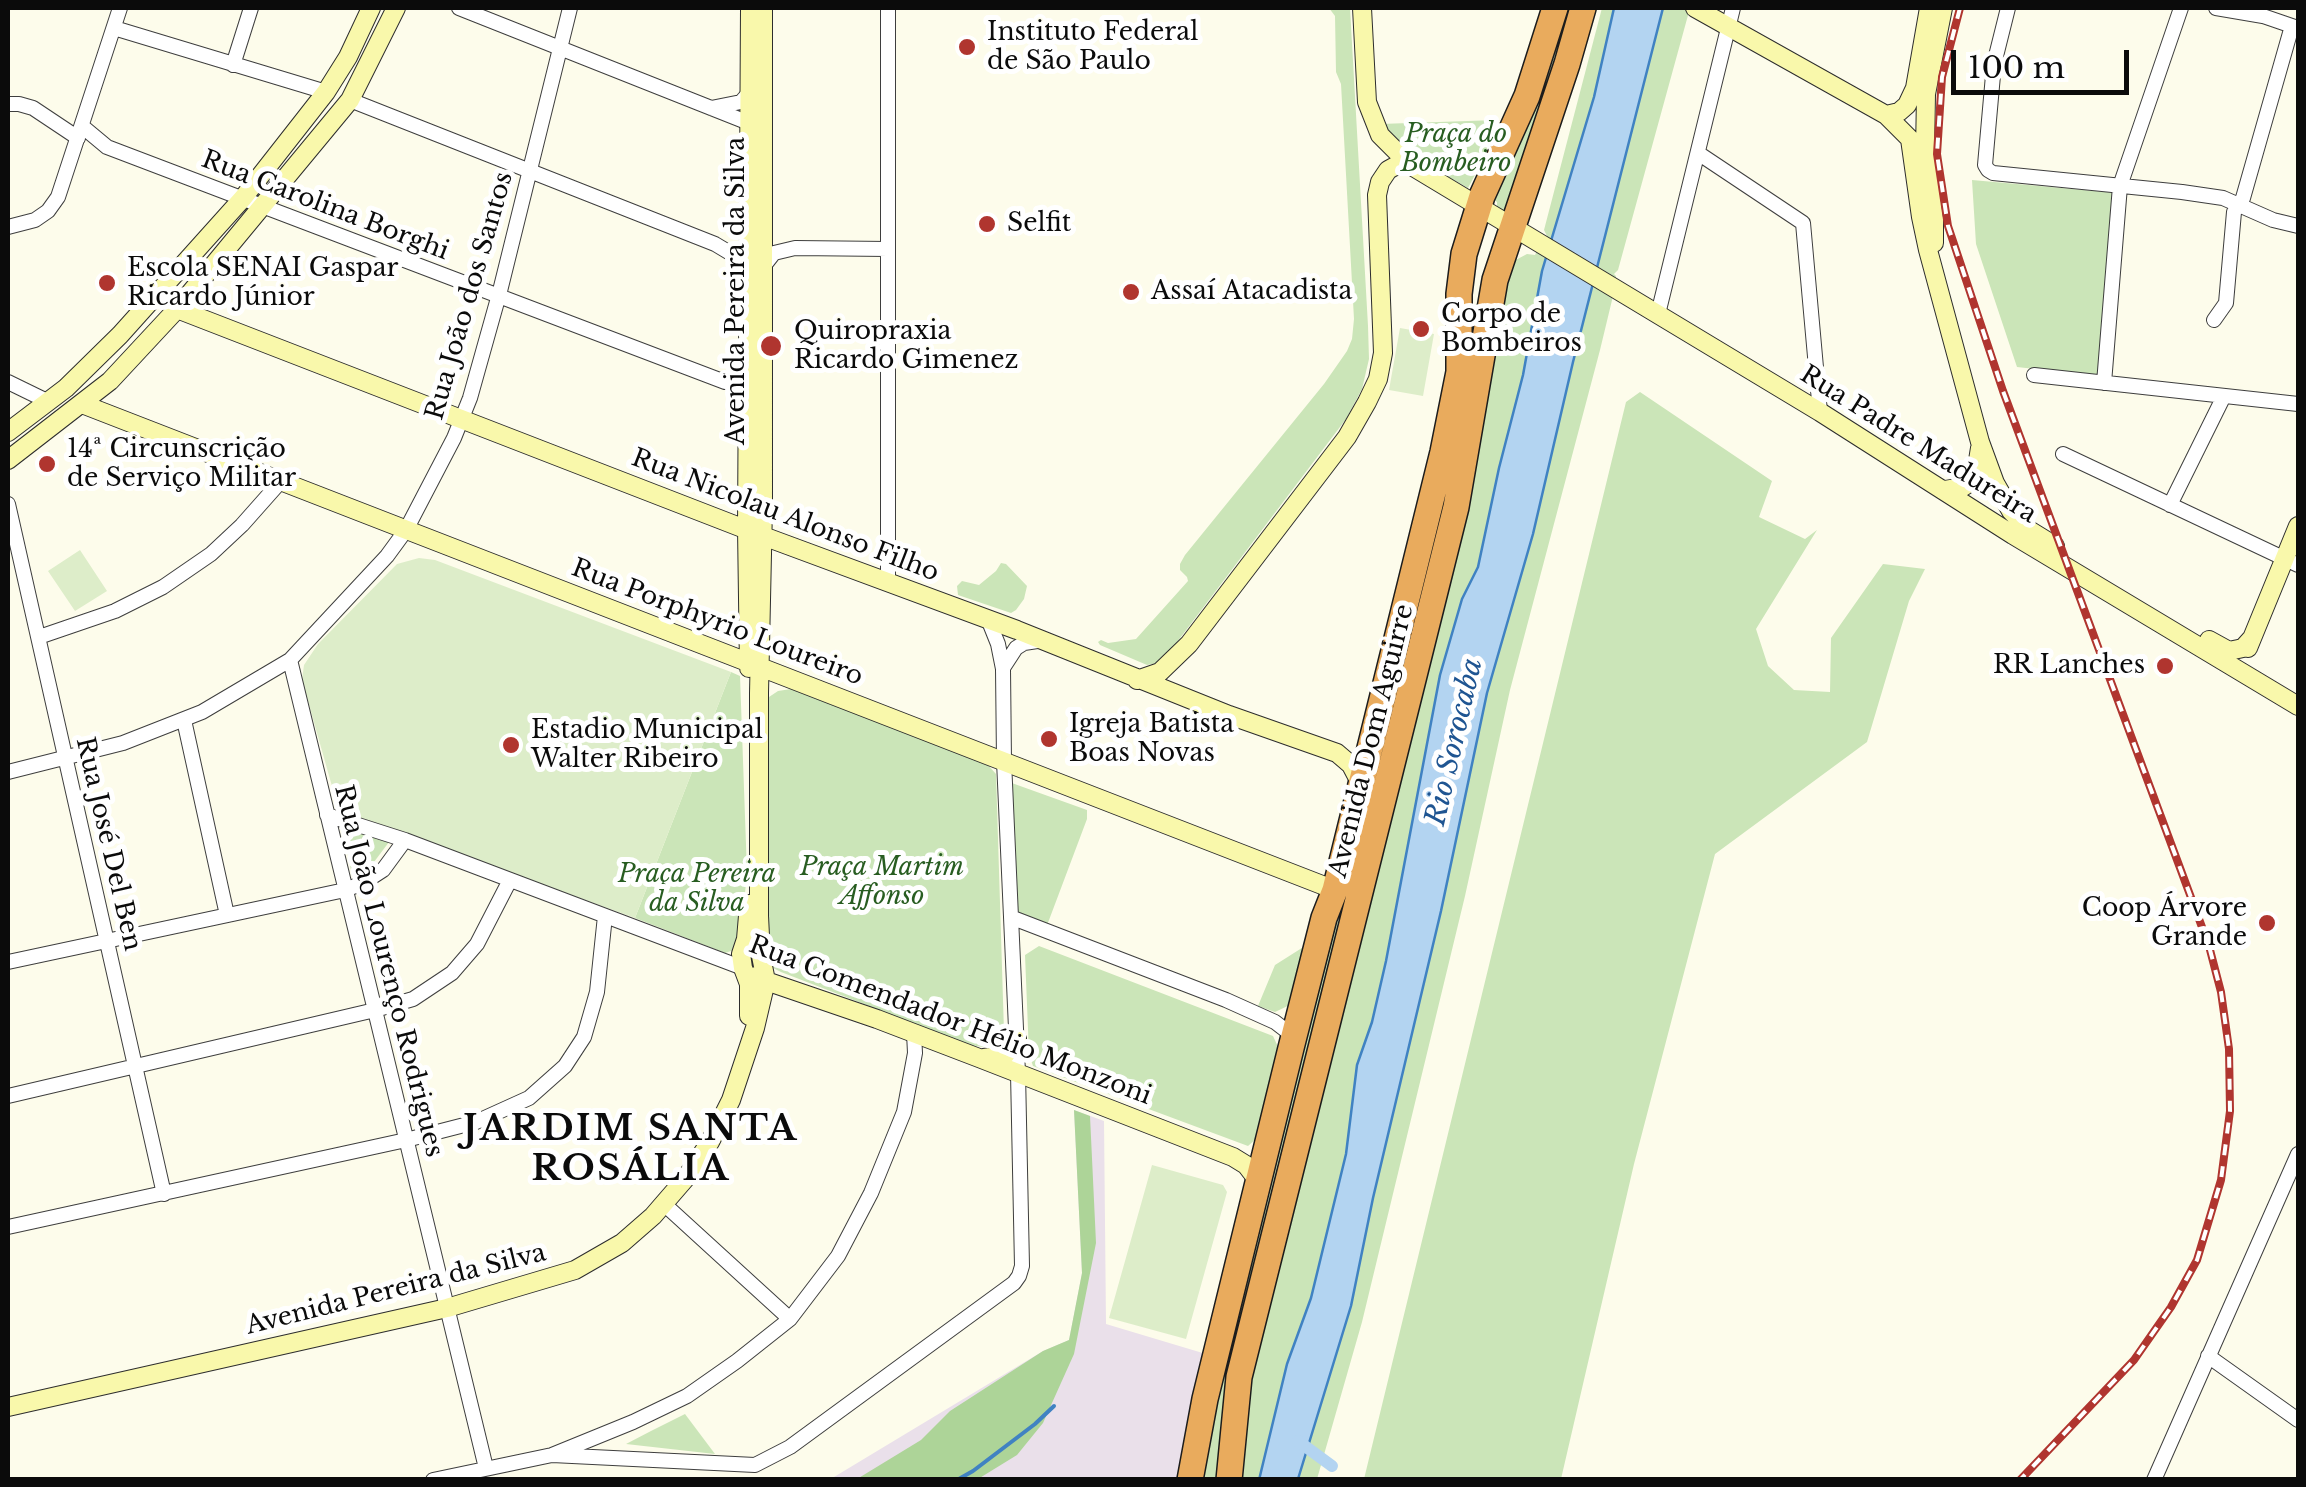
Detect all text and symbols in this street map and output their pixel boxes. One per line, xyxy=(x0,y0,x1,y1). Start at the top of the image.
place label: Instituto Federal de São Paulo xyxy=(987,18,1198,77)
scale bar xyxy=(1956,30,2134,92)
marker: Instituto Federal de São Paulo xyxy=(956,36,978,58)
text: 100 m xyxy=(1968,49,2065,86)
park label: Praça do Bombeiro xyxy=(1401,120,1511,179)
street label: Avenida Pereira da Silva xyxy=(722,137,752,445)
street label: Rua Carolina Borghi xyxy=(197,145,453,267)
street label: Rua João dos Santos xyxy=(420,169,520,423)
place label: Selfit xyxy=(1007,209,1071,239)
marker: Selfit xyxy=(976,213,998,235)
place label: Escola SENAI Gaspar Ricardo Júnior xyxy=(127,254,398,313)
marker: Escola SENAI Gaspar Ricardo Júnior xyxy=(96,272,118,294)
place label: Assaí Atacadista xyxy=(1151,277,1352,307)
marker: Assaí Atacadista xyxy=(1120,281,1142,303)
place label: Corpo de Bombeiros xyxy=(1441,300,1582,359)
place label: Quiropraxia Ricardo Gimenez xyxy=(794,317,1018,376)
marker: Corpo de Bombeiros xyxy=(1410,318,1432,340)
marker: Quiropraxia Ricardo Gimenez xyxy=(758,333,784,359)
street label: Rua Padre Madureira xyxy=(1794,360,2042,530)
place label: 14ª Circunscrição de Serviço Militar xyxy=(67,435,296,494)
street label: Rua Nicolau Alonso Filho xyxy=(627,443,943,589)
marker: 14ª Circunscrição de Serviço Militar xyxy=(36,453,58,475)
street label: Rua Porphyrio Loureiro xyxy=(567,554,867,692)
street label: Avenida Dom Aguirre xyxy=(1324,601,1420,881)
place label: RR Lanches xyxy=(1993,651,2145,681)
water label: Rio Sorocaba xyxy=(1419,655,1491,829)
marker: RR Lanches xyxy=(2154,655,2176,677)
place label: Igreja Batista Boas Novas xyxy=(1069,710,1234,769)
place label: Estadio Municipal Walter Ribeiro xyxy=(531,716,763,775)
marker: Igreja Batista Boas Novas xyxy=(1038,728,1060,750)
street label: Rua José Del Ben xyxy=(69,734,147,954)
marker: Estadio Municipal Walter Ribeiro xyxy=(500,734,522,756)
street label: Rua João Lourenço Rodrigues xyxy=(327,782,449,1160)
park label: Praça Martim Affonso xyxy=(800,853,964,912)
park label: Praça Pereira da Silva xyxy=(618,860,776,919)
place label: Coop Árvore Grande xyxy=(2082,894,2247,953)
marker: Coop Árvore Grande xyxy=(2256,912,2278,934)
street label: Rua Comendador Hélio Monzoni xyxy=(745,930,1155,1112)
district label: JARDIM SANTA ROSÁLIA xyxy=(463,1109,799,1191)
street label: Avenida Pereira da Silva xyxy=(243,1238,549,1342)

